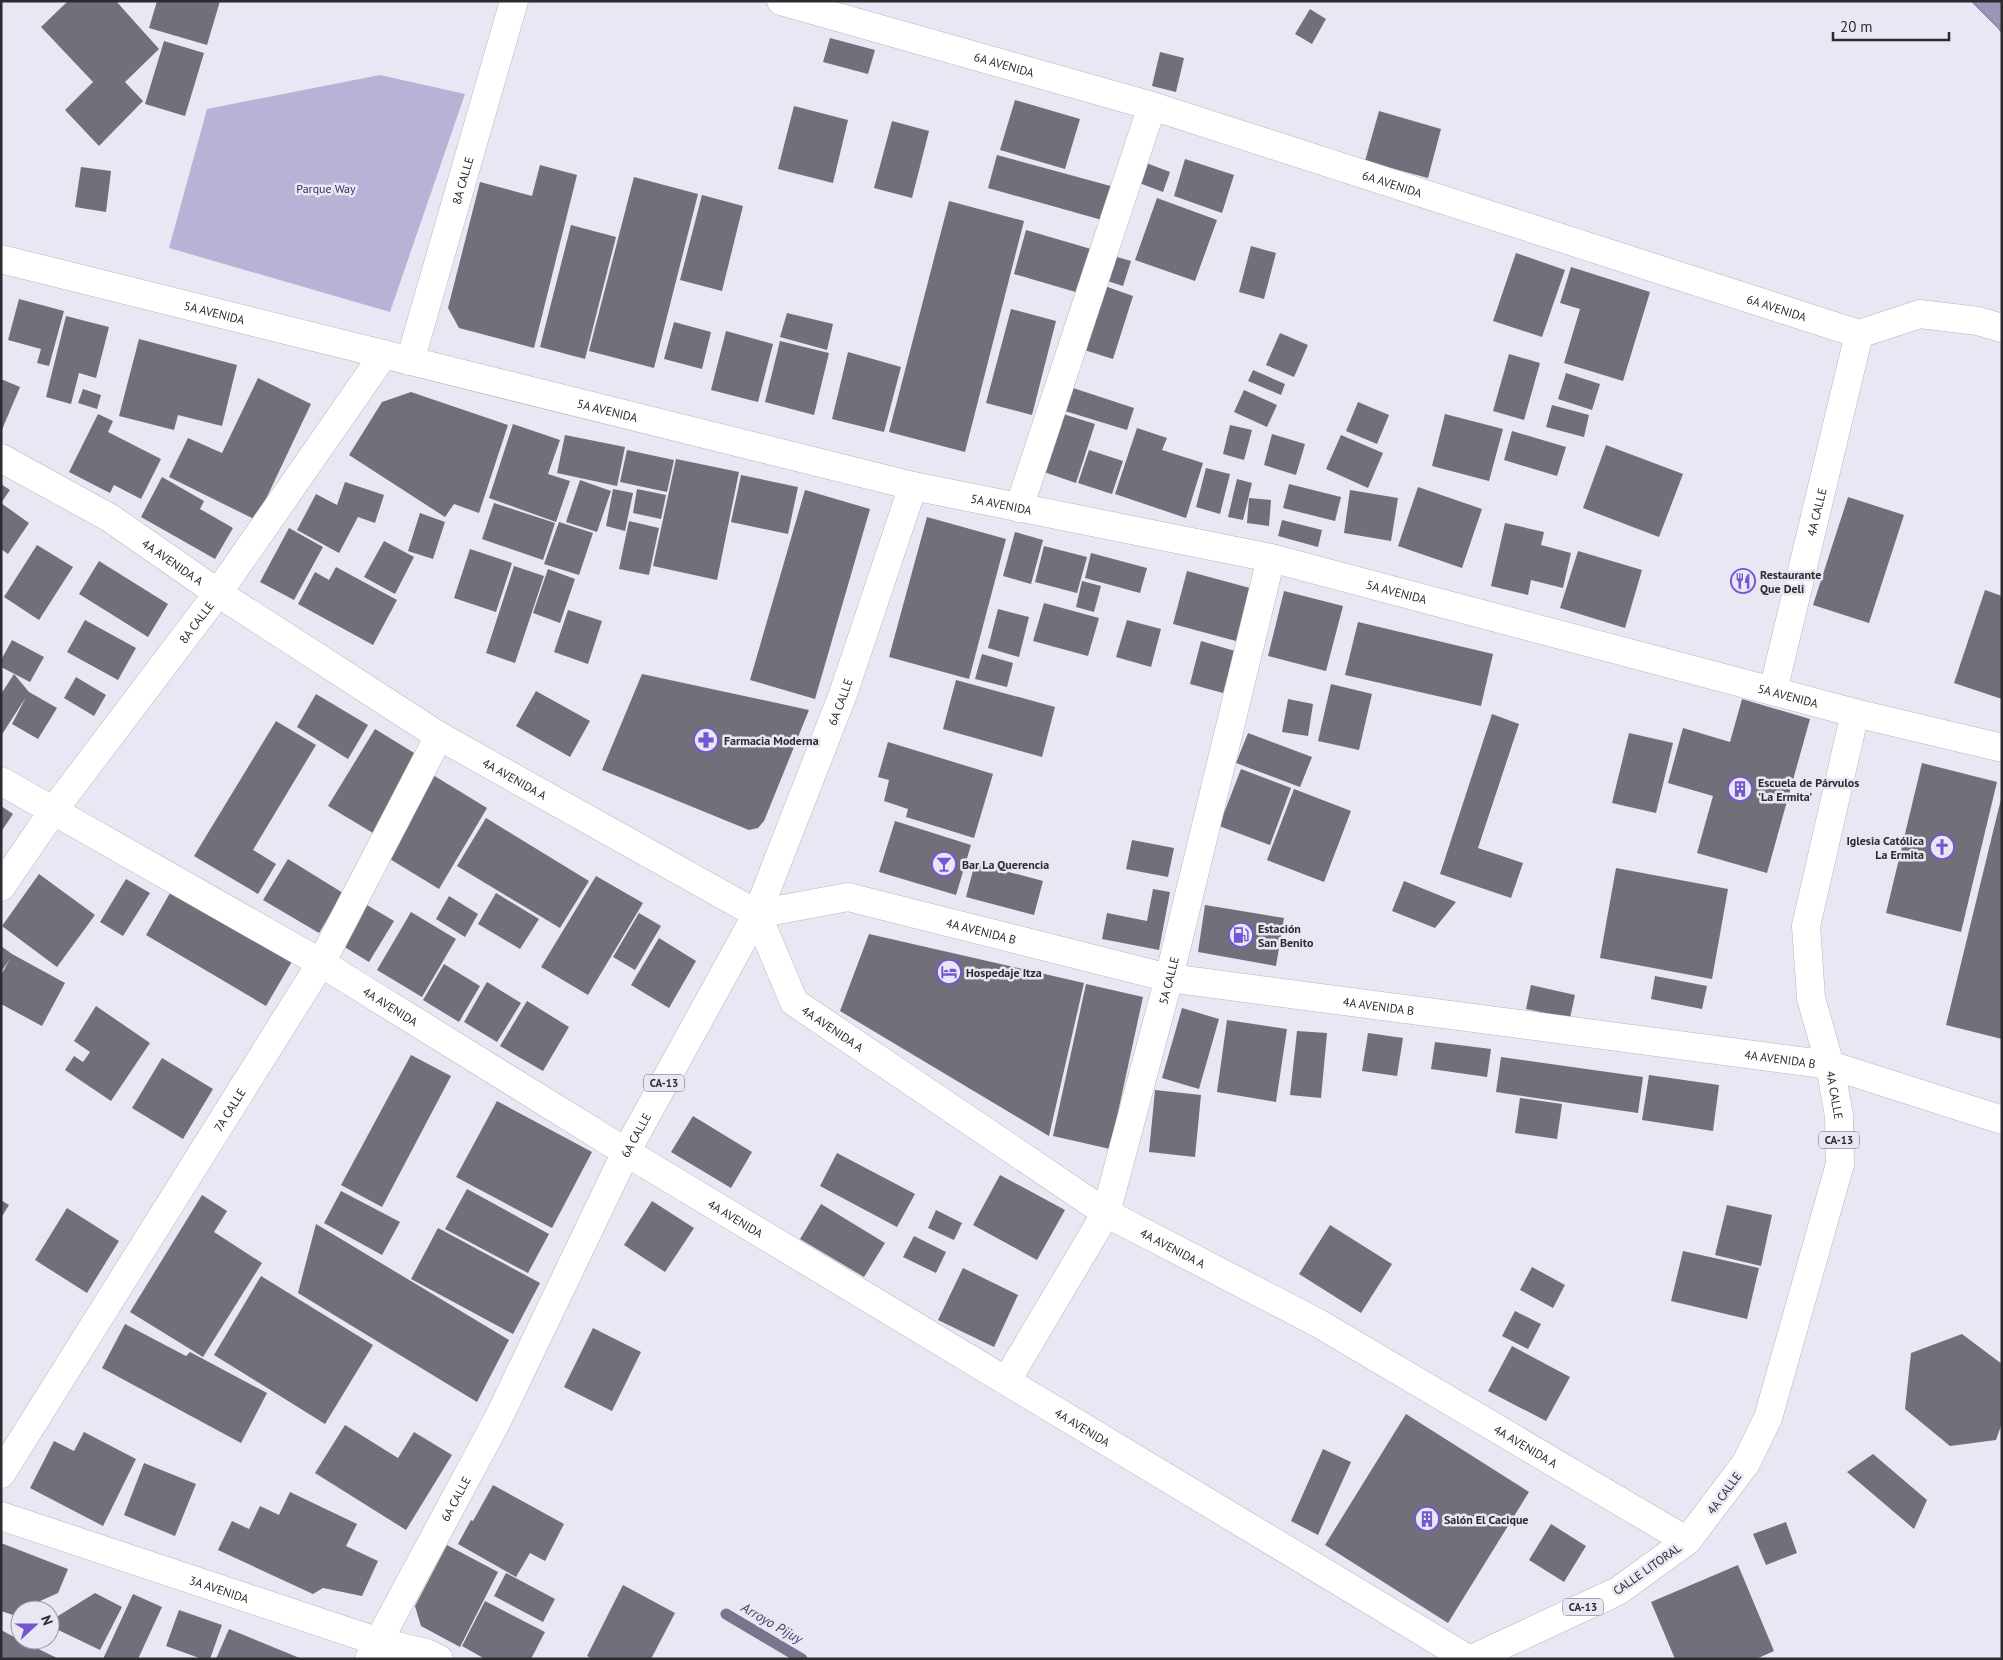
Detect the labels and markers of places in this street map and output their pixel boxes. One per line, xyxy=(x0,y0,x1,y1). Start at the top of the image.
place label: Restaurante Que Deli xyxy=(1760,567,1821,596)
restaurant icon: Restaurante Que Deli xyxy=(1730,568,1756,594)
pharmacy icon: Farmacia Moderna xyxy=(693,727,719,753)
place label: Farmacia Moderna xyxy=(724,733,819,748)
place label: Escuela de Párvulos 'La Ermita' xyxy=(1758,775,1859,804)
building icon: Escuela de Párvulos 'La Ermita' xyxy=(1727,776,1753,802)
place label: Iglesia Católica La Ermita xyxy=(1846,833,1924,862)
church icon: Iglesia Católica La Ermita xyxy=(1929,834,1955,860)
bar icon: Bar La Querencia xyxy=(931,851,957,877)
place label: Bar La Querencia xyxy=(962,857,1049,872)
place label: Estación San Benito xyxy=(1258,921,1314,950)
fuel station icon: Estación San Benito xyxy=(1228,922,1254,948)
hotel icon: Hospedaje Itza xyxy=(936,959,962,985)
place label: Hospedaje Itza xyxy=(966,965,1042,980)
building icon: Salón El Cacique xyxy=(1414,1506,1440,1532)
place label: Salón El Cacique xyxy=(1444,1512,1528,1527)

